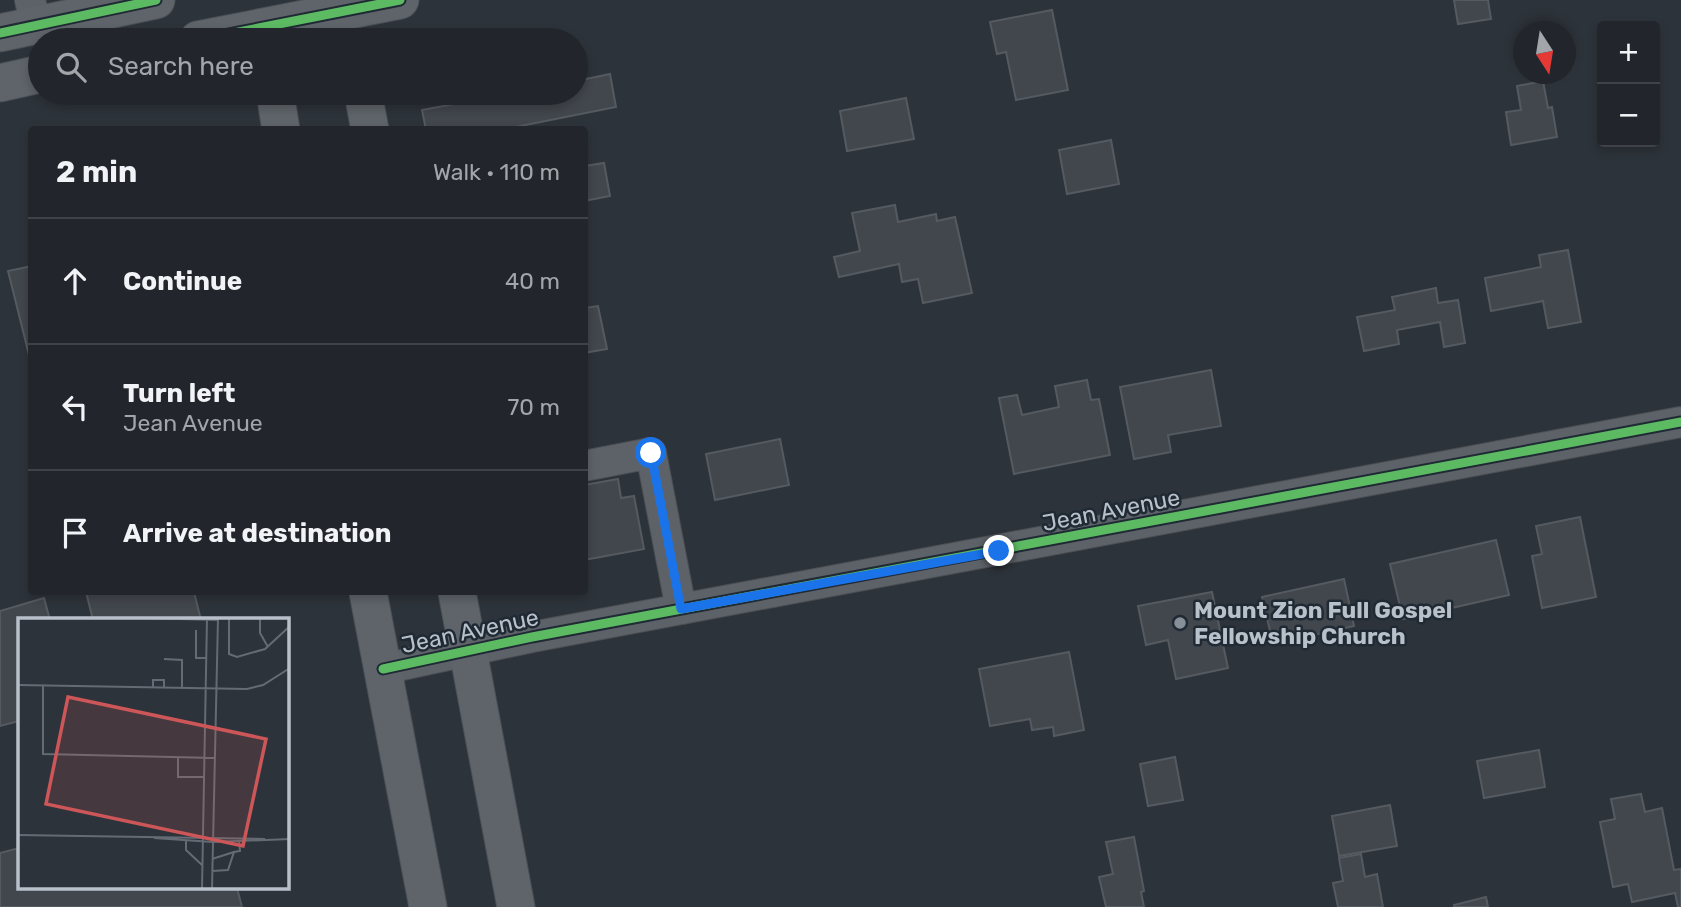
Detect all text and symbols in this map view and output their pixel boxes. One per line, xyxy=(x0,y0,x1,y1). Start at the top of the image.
north arrow xyxy=(1513,21,1576,84)
map controls xyxy=(1597,21,1660,147)
button: + xyxy=(1597,21,1660,84)
search box xyxy=(28,28,588,105)
icon: search xyxy=(52,48,90,86)
text: Search here xyxy=(108,51,254,82)
button: − xyxy=(1597,84,1660,147)
text: 2 min xyxy=(56,154,137,190)
text: Walk · 110 m xyxy=(433,158,560,186)
icon: ahead xyxy=(56,262,94,300)
text: Continue xyxy=(123,266,242,297)
text: 40 m xyxy=(505,267,560,295)
text: Turn left xyxy=(123,378,235,409)
icon: left xyxy=(56,388,94,426)
text: 70 m xyxy=(508,393,560,421)
text: Jean Avenue xyxy=(123,409,263,437)
route start xyxy=(635,437,666,468)
street label: Jean Avenue xyxy=(1040,483,1182,537)
icon: arrive xyxy=(56,514,94,552)
text: Arrive at destination xyxy=(123,518,391,549)
route end xyxy=(983,535,1014,566)
place label: Mount Zion Full Gospel Fellowship Church xyxy=(1194,596,1452,650)
street label: Jean Avenue xyxy=(399,603,541,659)
marker: Mount Zion Full Gospel Fellowship Church xyxy=(1172,615,1188,631)
inset map xyxy=(18,618,289,890)

